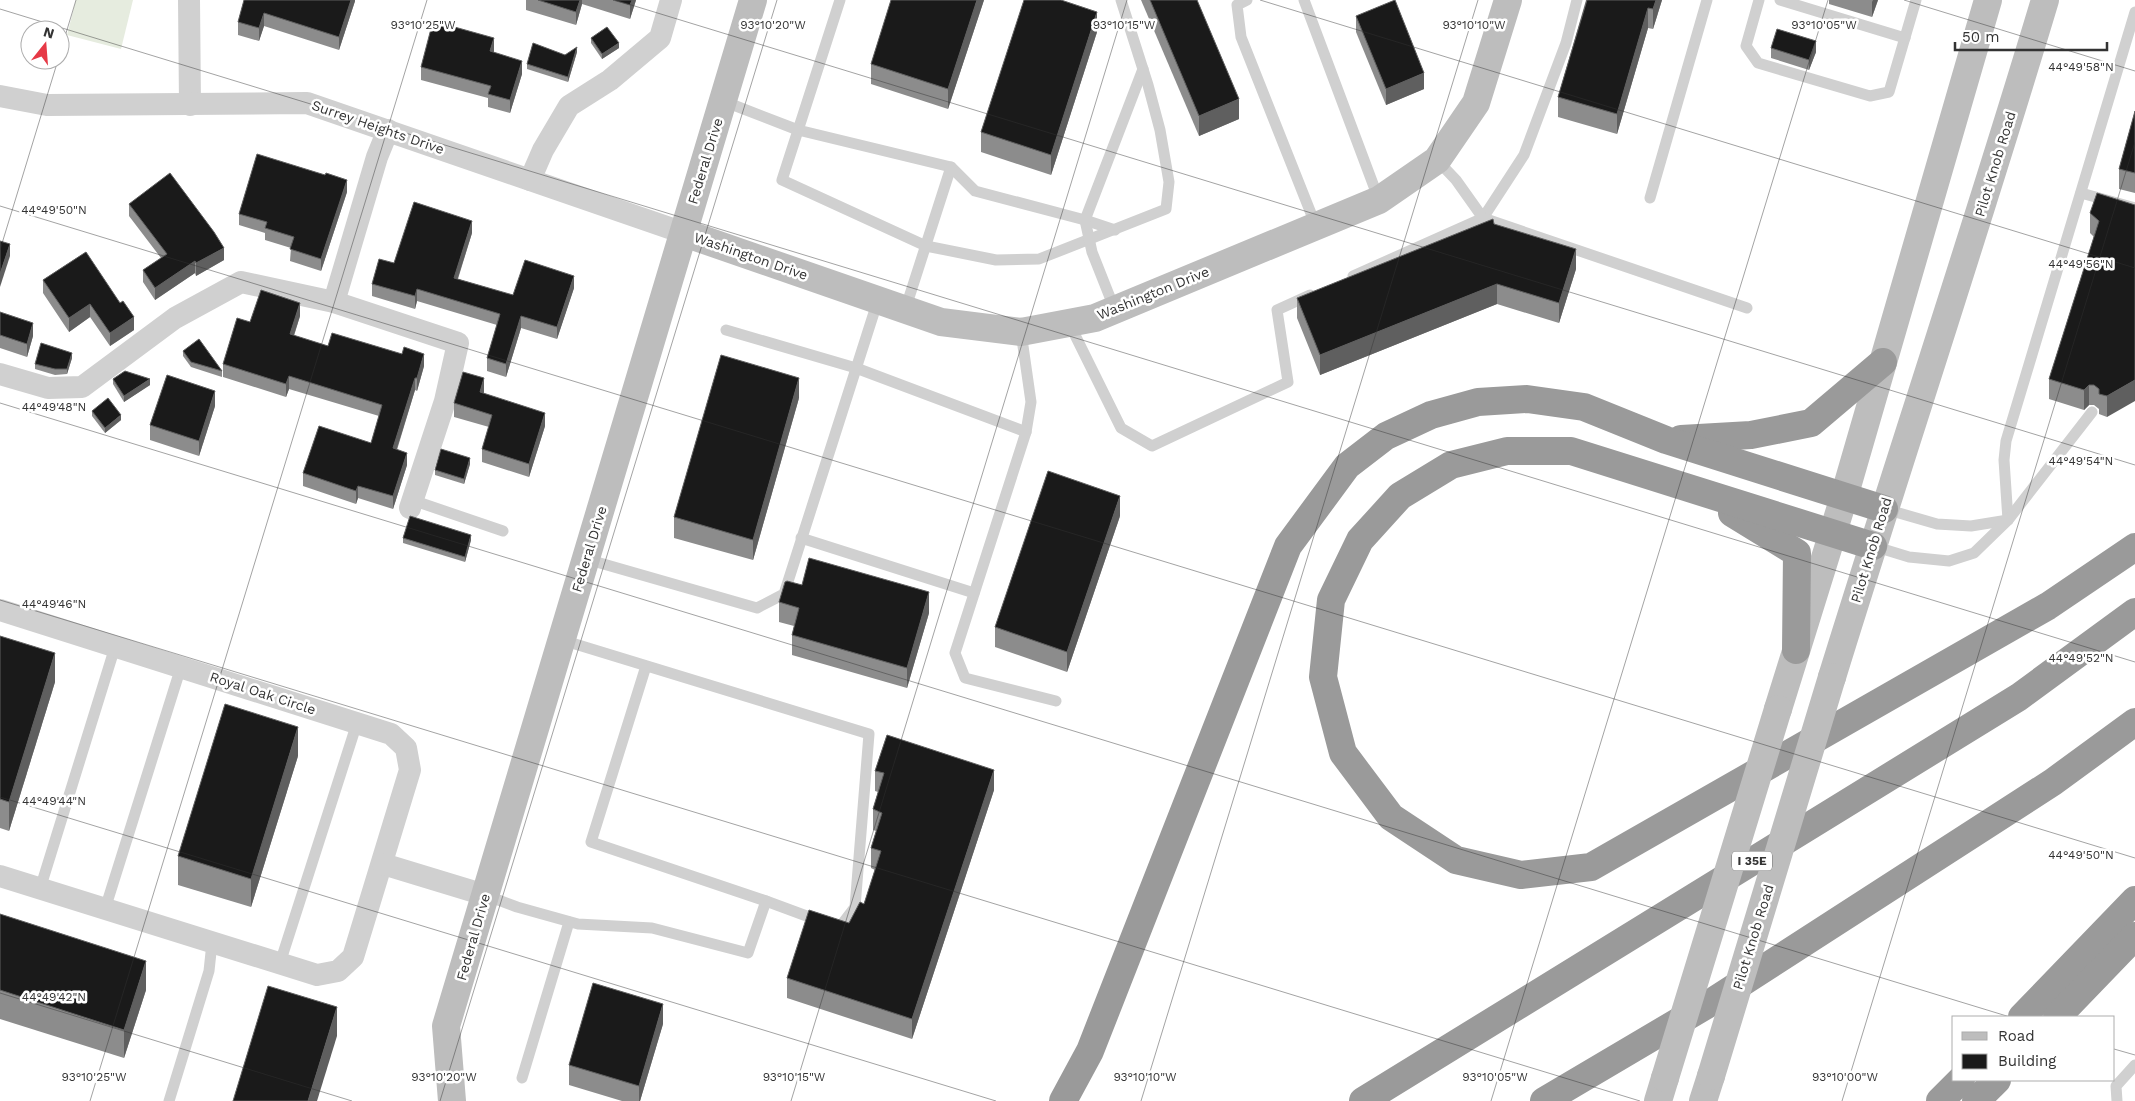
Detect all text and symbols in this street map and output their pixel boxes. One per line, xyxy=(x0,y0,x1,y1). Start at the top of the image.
text: 93°10'25"W xyxy=(391,18,456,32)
text: 93°10'20"W xyxy=(740,18,806,32)
text: 93°10'15"W xyxy=(1093,18,1156,32)
text: 93°10'10"W xyxy=(1442,18,1506,32)
text: 93°10'05"W xyxy=(1791,18,1857,32)
north arrow xyxy=(20,20,70,70)
scale bar xyxy=(1955,20,2108,52)
text: N xyxy=(42,23,56,42)
text: 50 m xyxy=(1962,28,1999,46)
text: 44°49'58"N xyxy=(2048,60,2114,74)
street label: Surrey Heights Drive xyxy=(310,97,446,157)
street label: Pilot Knob Road xyxy=(1971,109,2019,219)
street label: Federal Drive xyxy=(684,116,726,206)
text: 44°49'50"N xyxy=(21,203,87,217)
street label: Washington Drive xyxy=(692,229,810,283)
text: 44°49'56"N xyxy=(2048,257,2114,271)
street label: Washington Drive xyxy=(1095,263,1211,323)
text: 44°49'48"N xyxy=(22,400,86,414)
text: 44°49'54"N xyxy=(2049,454,2113,468)
street label: Pilot Knob Road xyxy=(1847,495,1895,605)
street label: Federal Drive xyxy=(568,504,610,594)
text: 44°49'46"N xyxy=(22,597,86,611)
text: 44°49'52"N xyxy=(2048,651,2114,665)
street label: Royal Oak Circle xyxy=(208,668,318,718)
text: 44°49'44"N xyxy=(22,794,86,808)
text: 44°49'50"N xyxy=(2048,848,2114,862)
road number: I 35E xyxy=(1732,851,1772,870)
street label: Pilot Knob Road xyxy=(1729,882,1777,992)
street label: Federal Drive xyxy=(453,892,493,982)
text: 44°49'42"N xyxy=(22,990,86,1004)
legend xyxy=(1952,1016,2115,1081)
text: Road xyxy=(1998,1027,2035,1045)
text: Building xyxy=(1998,1052,2056,1070)
text: 93°10'25"W xyxy=(62,1070,127,1084)
text: 93°10'20"W xyxy=(411,1070,477,1084)
text: 93°10'15"W xyxy=(763,1070,826,1084)
text: 93°10'10"W xyxy=(1113,1070,1177,1084)
text: 93°10'05"W xyxy=(1462,1070,1528,1084)
text: 93°10'00"W xyxy=(1812,1070,1878,1084)

